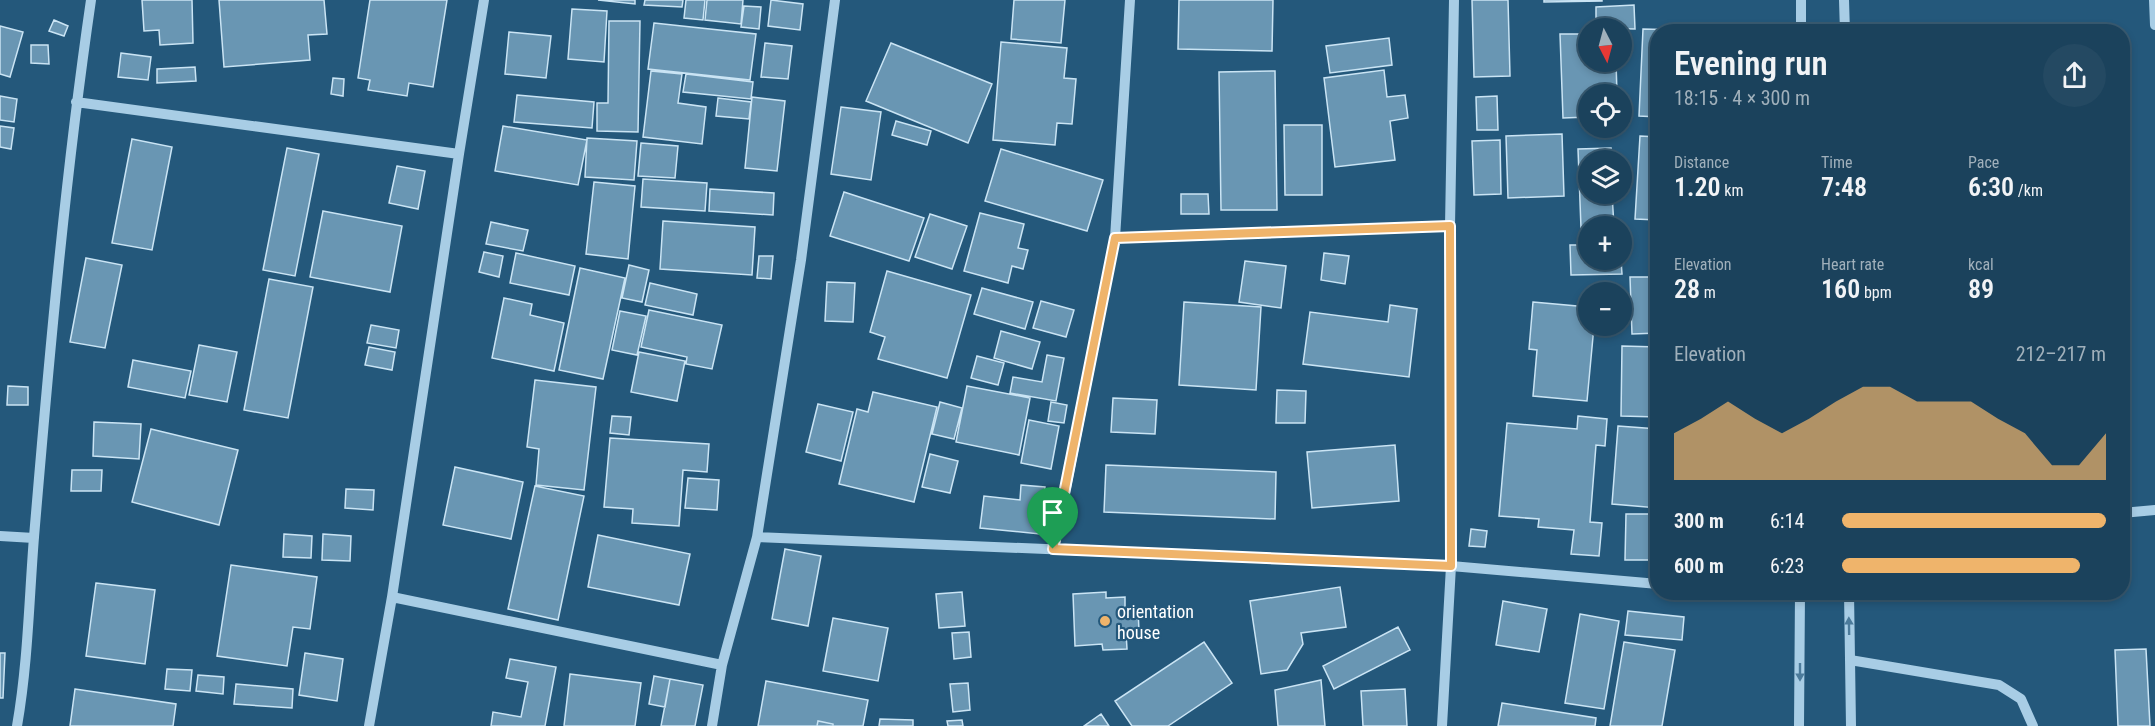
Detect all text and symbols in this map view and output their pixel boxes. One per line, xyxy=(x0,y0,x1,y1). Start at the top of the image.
north arrow xyxy=(1578,18,1632,72)
map controls xyxy=(1578,18,1632,336)
text: Evening run xyxy=(1674,44,1828,83)
button: share xyxy=(2043,44,2106,107)
button: locate xyxy=(1578,84,1632,138)
text: 18:15 · 4 × 300 m xyxy=(1674,86,1810,110)
button: layers xyxy=(1578,150,1632,204)
text: Distance xyxy=(1674,153,1729,172)
text: Time xyxy=(1821,153,1853,172)
text: Pace xyxy=(1968,153,1999,172)
text: 1.20 xyxy=(1674,172,1721,202)
text: 7:48 xyxy=(1821,172,1867,202)
text: 6:30 xyxy=(1968,172,2014,202)
text: km xyxy=(1721,181,1744,200)
text: /km xyxy=(2014,181,2043,200)
button: + xyxy=(1578,216,1632,270)
text: Elevation xyxy=(1674,255,1732,274)
text: Heart rate xyxy=(1821,255,1884,274)
text: kcal xyxy=(1968,255,1994,274)
text: 28 xyxy=(1674,274,1700,304)
text: 160 xyxy=(1821,274,1860,304)
text: 89 xyxy=(1968,274,1994,304)
button: − xyxy=(1578,282,1632,336)
text: m xyxy=(1700,283,1716,302)
text: bpm xyxy=(1860,283,1892,302)
text: Elevation xyxy=(1674,342,1746,366)
text: 212–217 m xyxy=(2016,342,2106,366)
pin xyxy=(1027,487,1078,549)
icon: arrive xyxy=(1036,496,1069,529)
text: 300 m xyxy=(1674,509,1724,533)
text: 6:14 xyxy=(1770,509,1804,533)
text: 600 m xyxy=(1674,554,1724,578)
text: 6:23 xyxy=(1770,554,1804,578)
place label: orientation house xyxy=(1117,601,1194,643)
marker: orientation house xyxy=(1098,614,1112,628)
one-way arrow xyxy=(1845,616,1854,635)
one-way arrow xyxy=(1795,662,1805,681)

